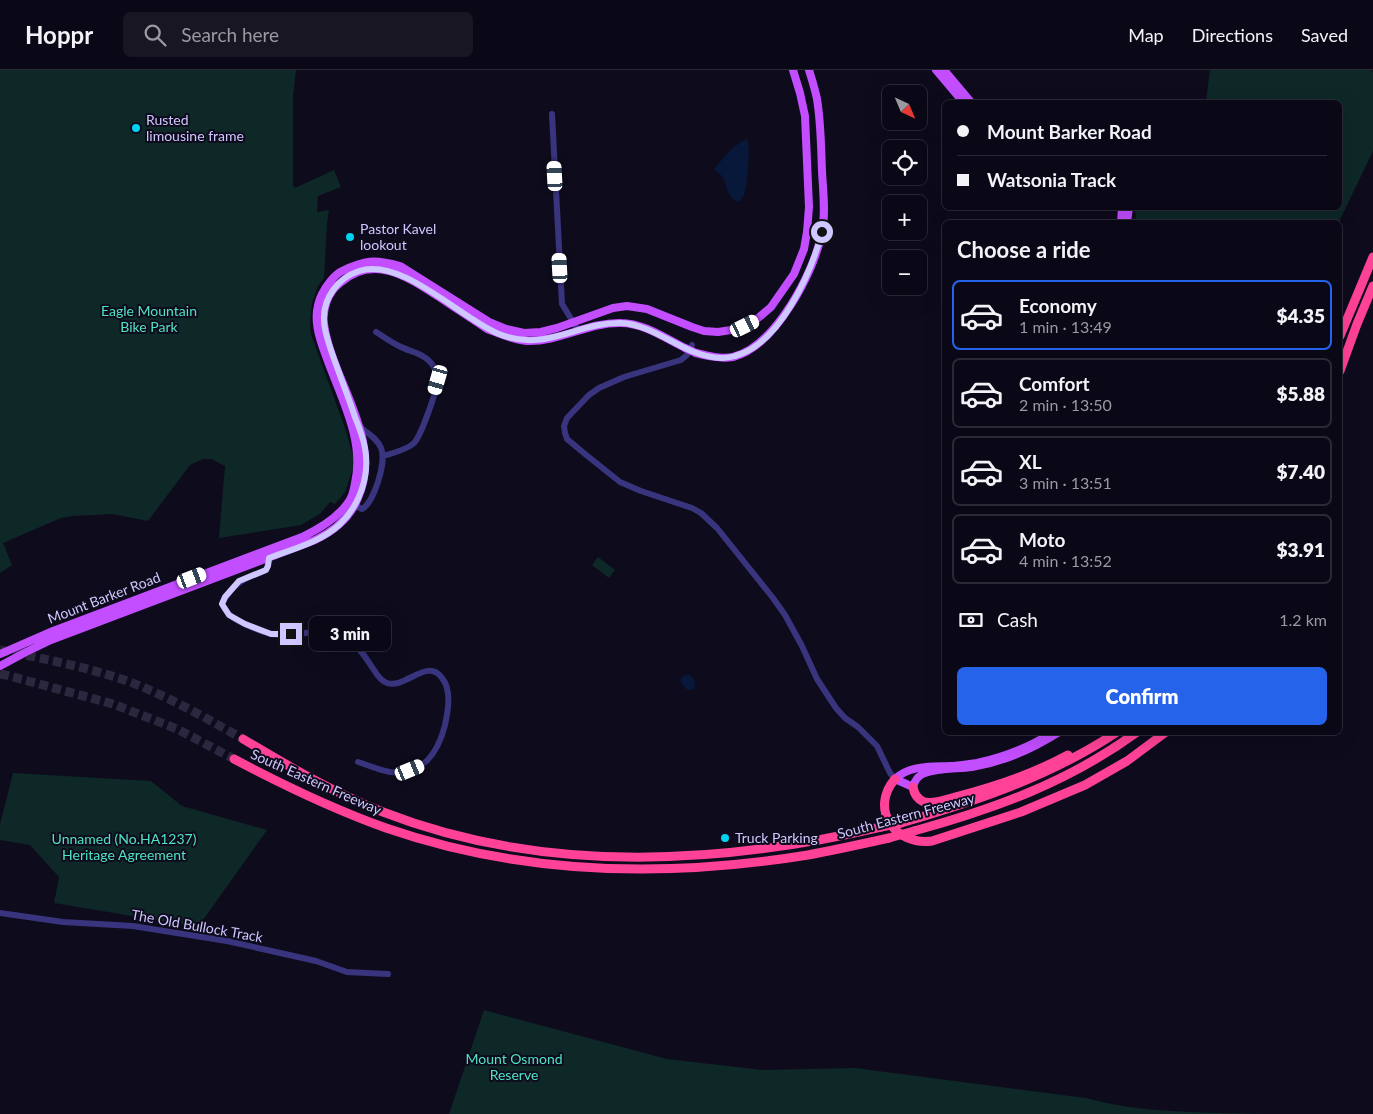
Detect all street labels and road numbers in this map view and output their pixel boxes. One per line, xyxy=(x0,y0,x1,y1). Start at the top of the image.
street label: Mount Barker Road xyxy=(45,568,163,627)
street label: South Eastern Freeway xyxy=(248,745,385,818)
street label: South Eastern Freeway xyxy=(835,789,977,842)
street label: The Old Bullock Track xyxy=(130,906,265,946)

